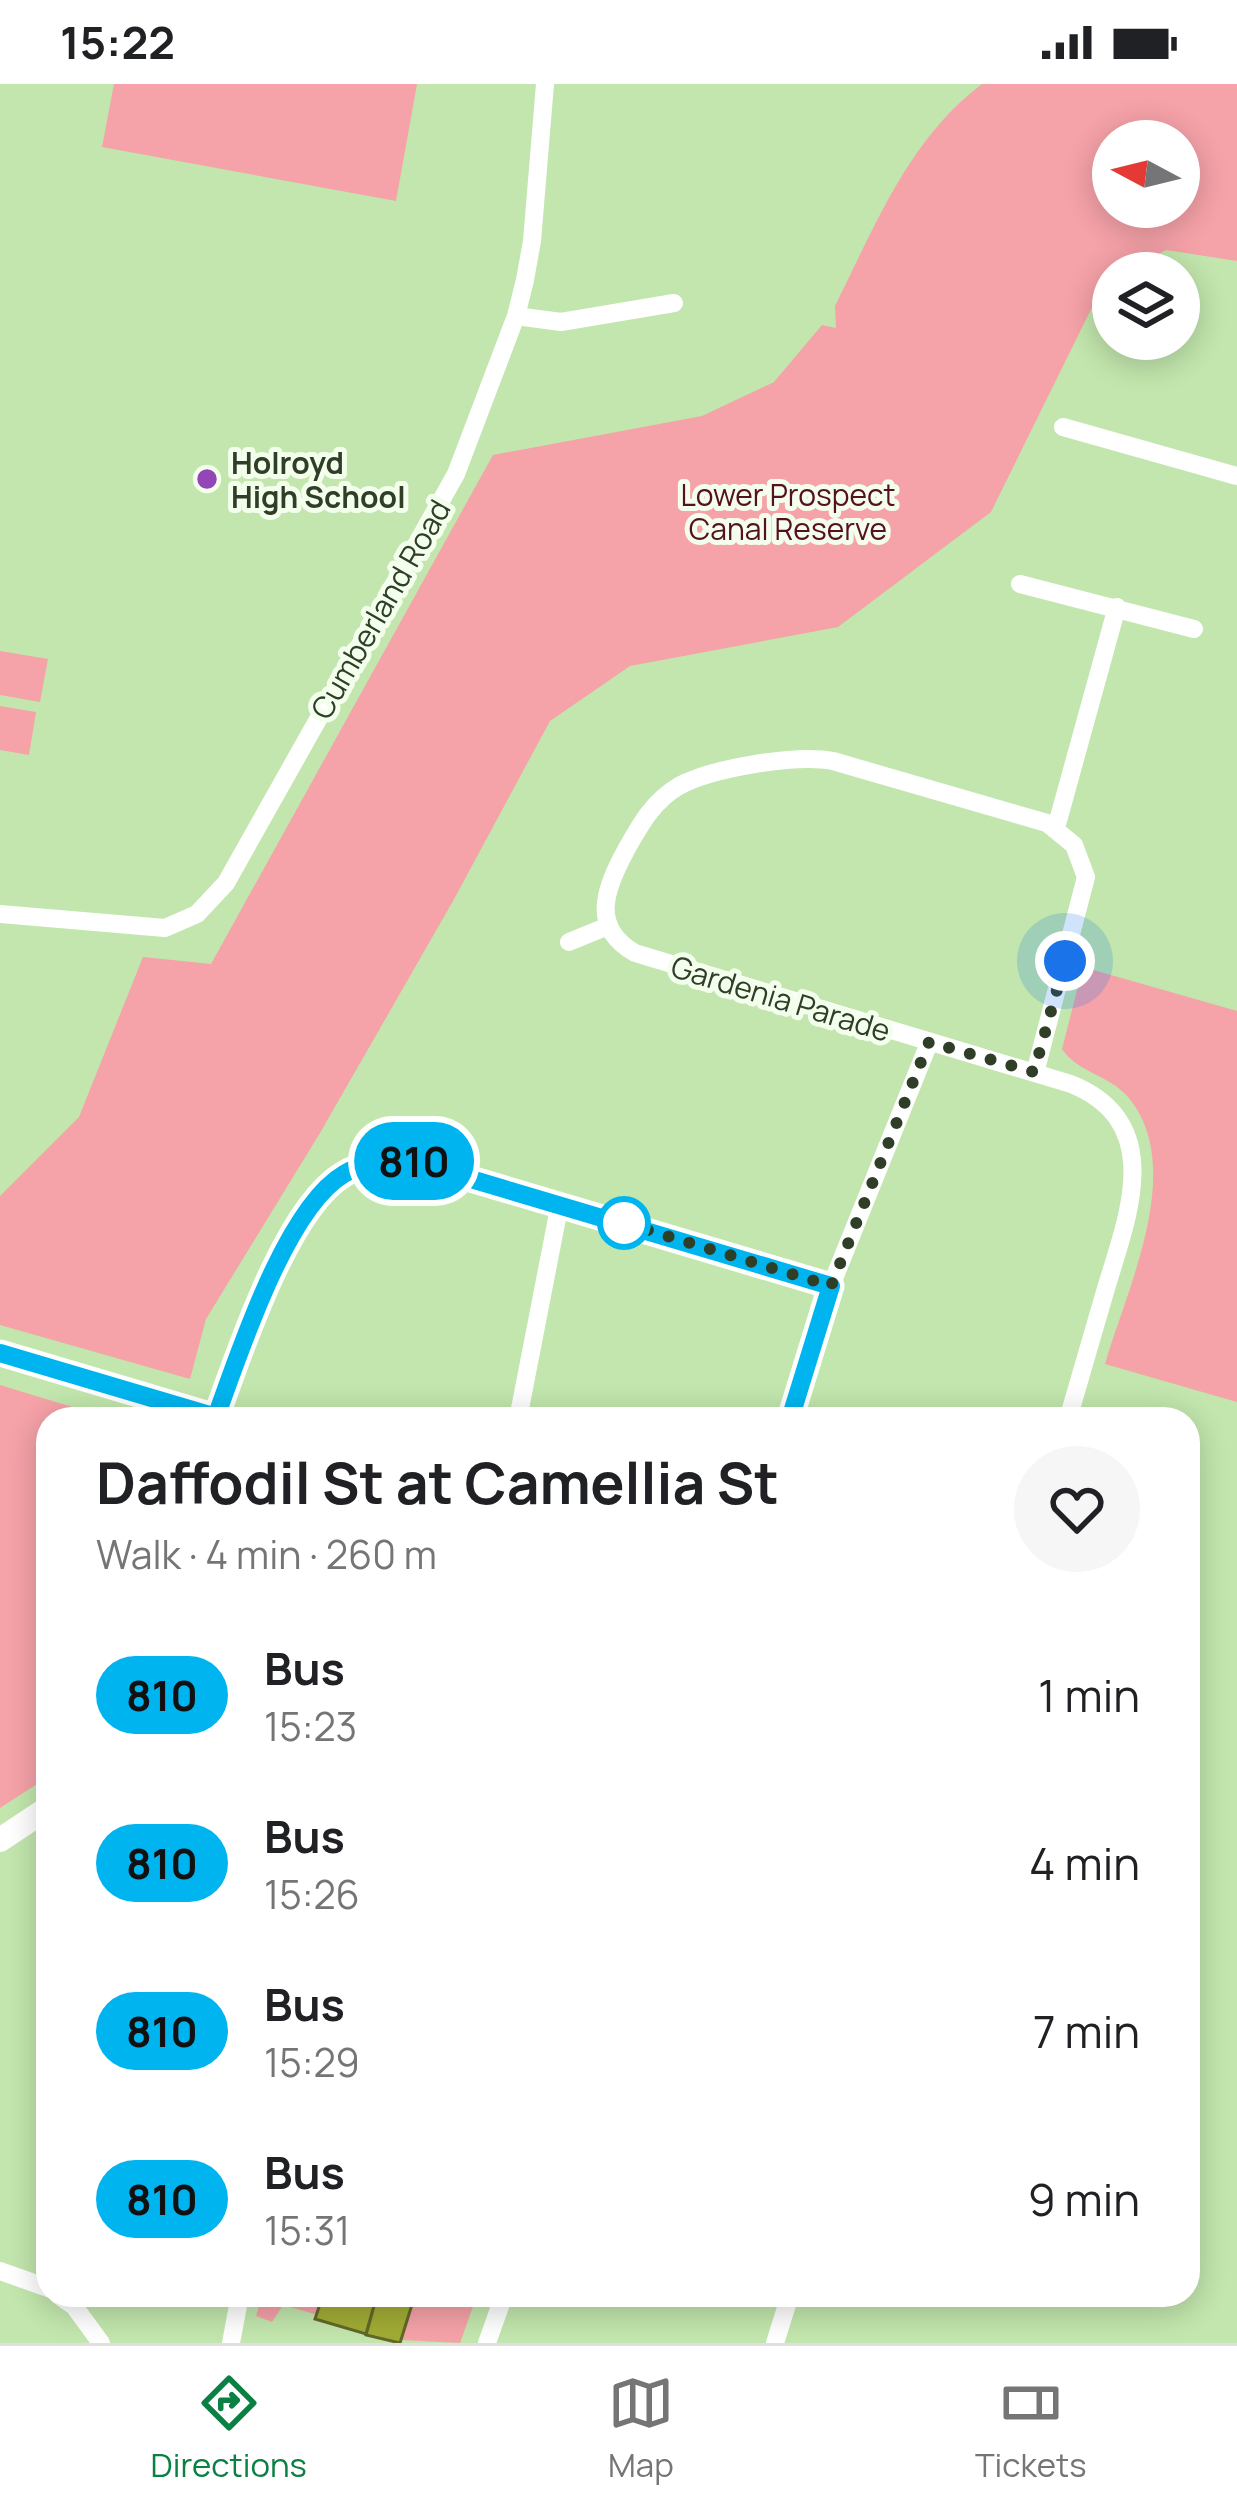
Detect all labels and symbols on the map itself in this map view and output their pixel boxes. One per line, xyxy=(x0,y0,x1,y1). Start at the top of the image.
north arrow xyxy=(1092,120,1200,228)
place label: Holroyd High School xyxy=(231,442,406,517)
marker: Holroyd High School xyxy=(194,466,220,492)
park label: Lower Prospect Canal Reserve xyxy=(680,474,896,549)
street label: Cumberland Road xyxy=(300,492,460,726)
your location xyxy=(1035,931,1095,991)
street label: Gardenia Parade xyxy=(666,945,896,1051)
line badge: 810 xyxy=(345,1122,483,1200)
unlabelled marker xyxy=(599,1198,649,1248)

